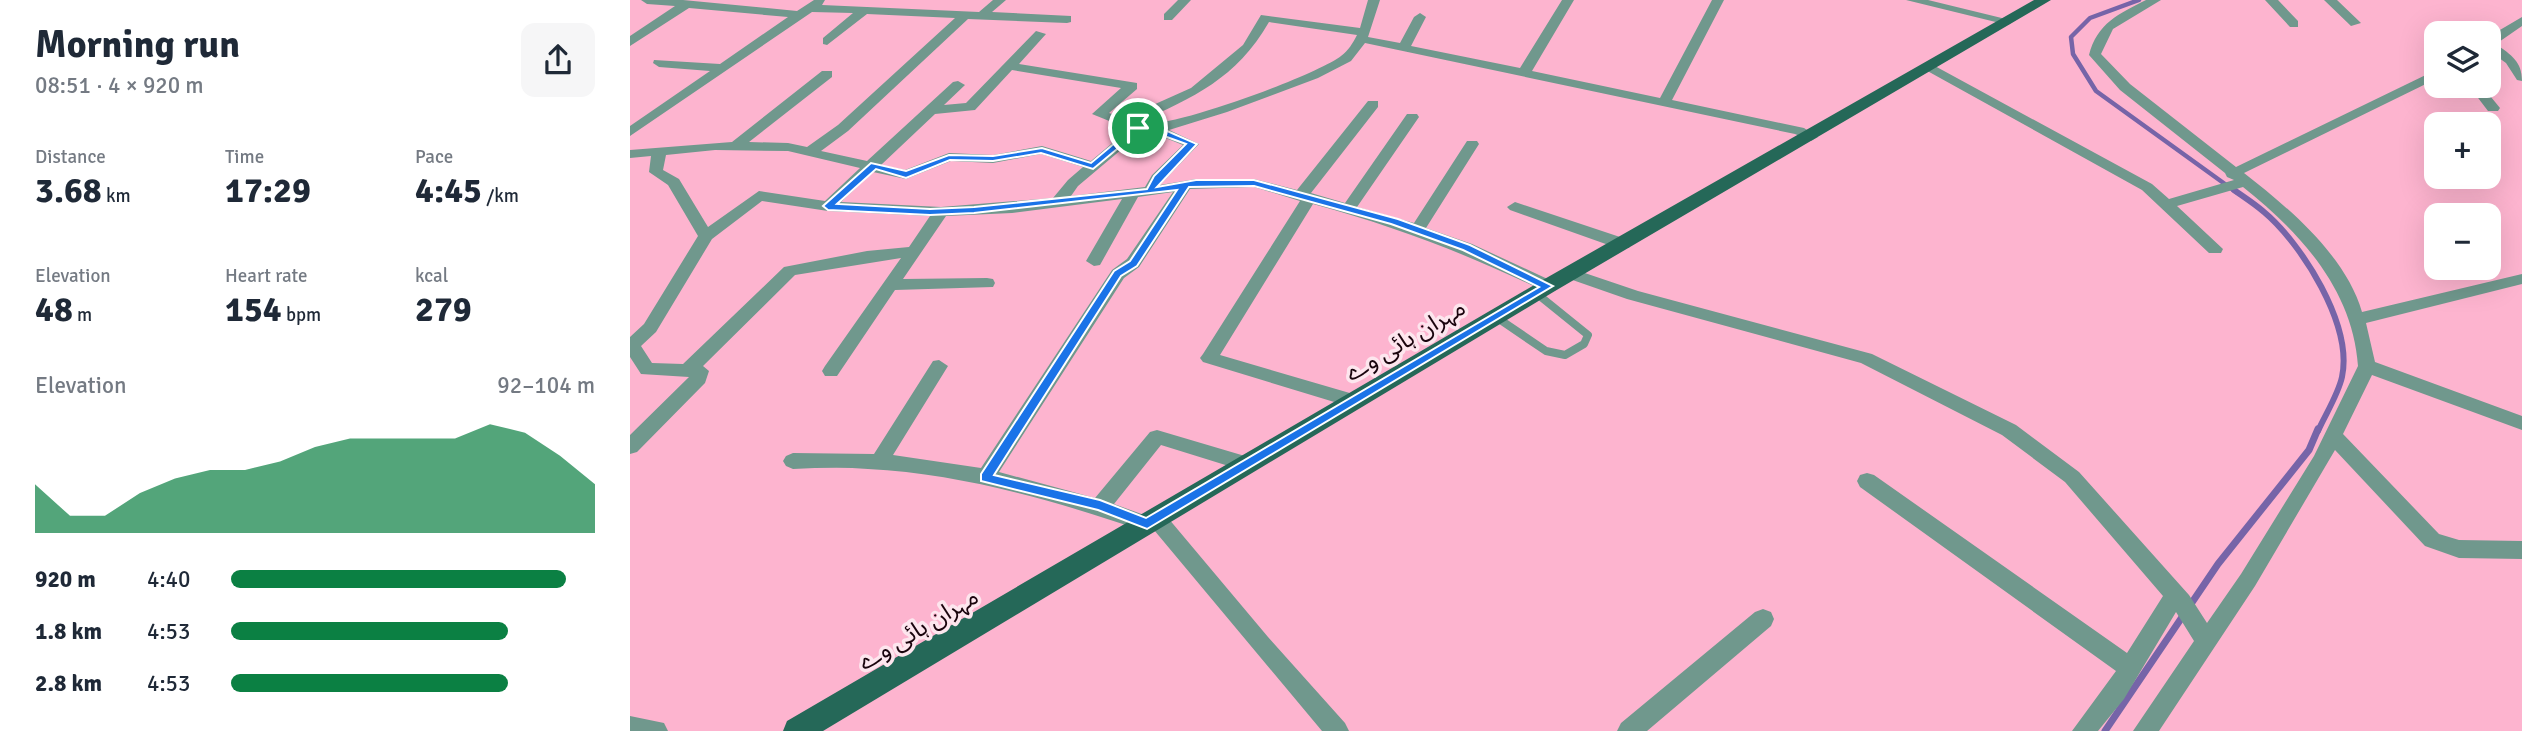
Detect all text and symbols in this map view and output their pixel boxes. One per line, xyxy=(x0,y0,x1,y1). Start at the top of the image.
text: Morning run xyxy=(35,21,240,68)
map controls xyxy=(2424,21,2501,280)
button: layers xyxy=(2424,21,2501,98)
button: share xyxy=(521,23,595,97)
text: 08:51 · 4 × 920 m xyxy=(35,71,204,100)
pin xyxy=(1108,98,1168,158)
icon: arrive xyxy=(1119,109,1157,147)
button: + xyxy=(2424,112,2501,189)
text: Distance xyxy=(35,145,106,169)
text: Time xyxy=(225,145,264,169)
text: Pace xyxy=(415,145,453,169)
text: 3.68 xyxy=(35,169,102,212)
text: 17:29 xyxy=(225,169,311,212)
text: 4:45 xyxy=(415,169,482,212)
text: km xyxy=(102,184,131,208)
text: /km xyxy=(482,184,519,208)
button: − xyxy=(2424,203,2501,280)
text: Elevation xyxy=(35,264,111,288)
text: Heart rate xyxy=(225,264,307,288)
text: kcal xyxy=(415,264,448,288)
text: 48 xyxy=(35,288,73,331)
text: 154 xyxy=(225,288,282,331)
text: 279 xyxy=(415,288,472,331)
street label: مہران ہائی وے xyxy=(1339,292,1471,388)
text: m xyxy=(73,303,92,327)
text: bpm xyxy=(282,303,321,327)
text: Elevation xyxy=(35,371,127,400)
text: 92–104 m xyxy=(497,371,595,400)
text: 920 m xyxy=(35,565,96,594)
text: 4:40 xyxy=(147,565,190,594)
street label: مہران ہائی وے xyxy=(852,581,984,677)
text: 1.8 km xyxy=(35,617,102,646)
text: 4:53 xyxy=(147,617,190,646)
text: 2.8 km xyxy=(35,669,102,698)
text: 4:53 xyxy=(147,669,190,698)

